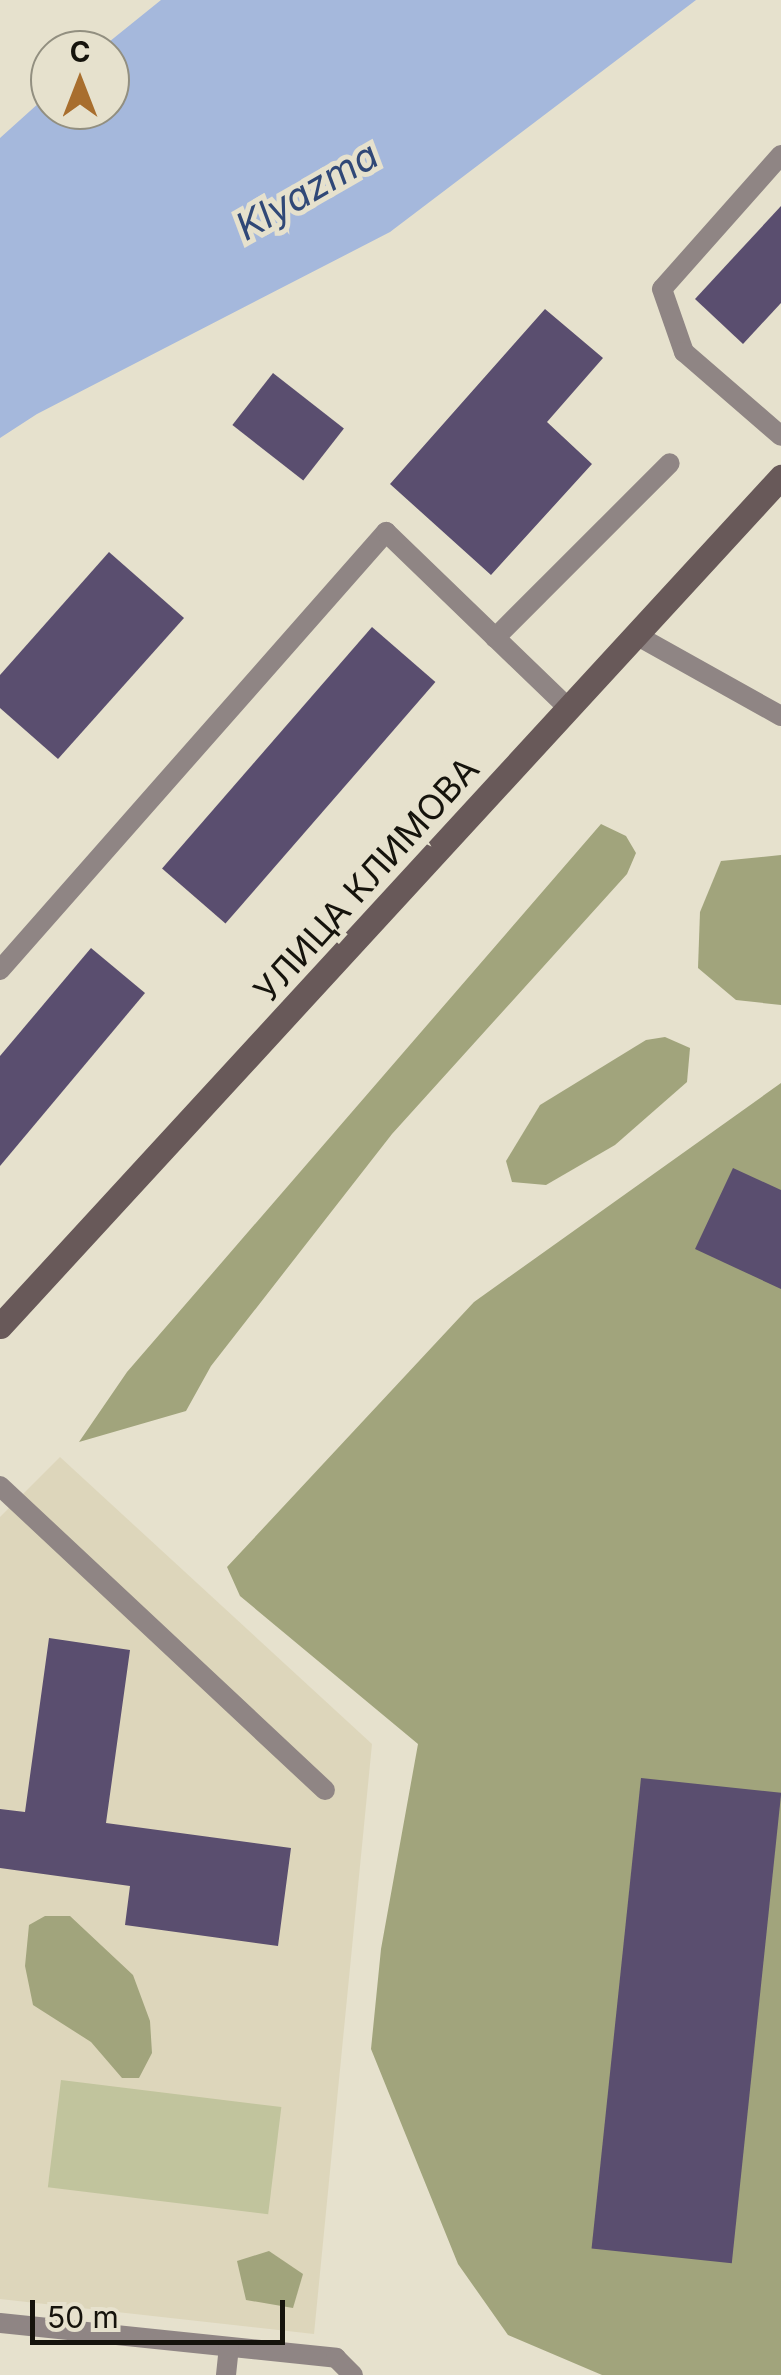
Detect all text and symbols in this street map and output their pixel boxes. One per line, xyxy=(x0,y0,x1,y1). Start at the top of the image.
north arrow xyxy=(30,30,130,130)
text: С xyxy=(70,35,90,69)
water label: Klyazma xyxy=(228,132,386,250)
street label: УЛИЦА КЛИМОВА xyxy=(245,748,487,1010)
scale bar xyxy=(35,2280,290,2342)
text: 50 m xyxy=(47,2299,119,2335)

